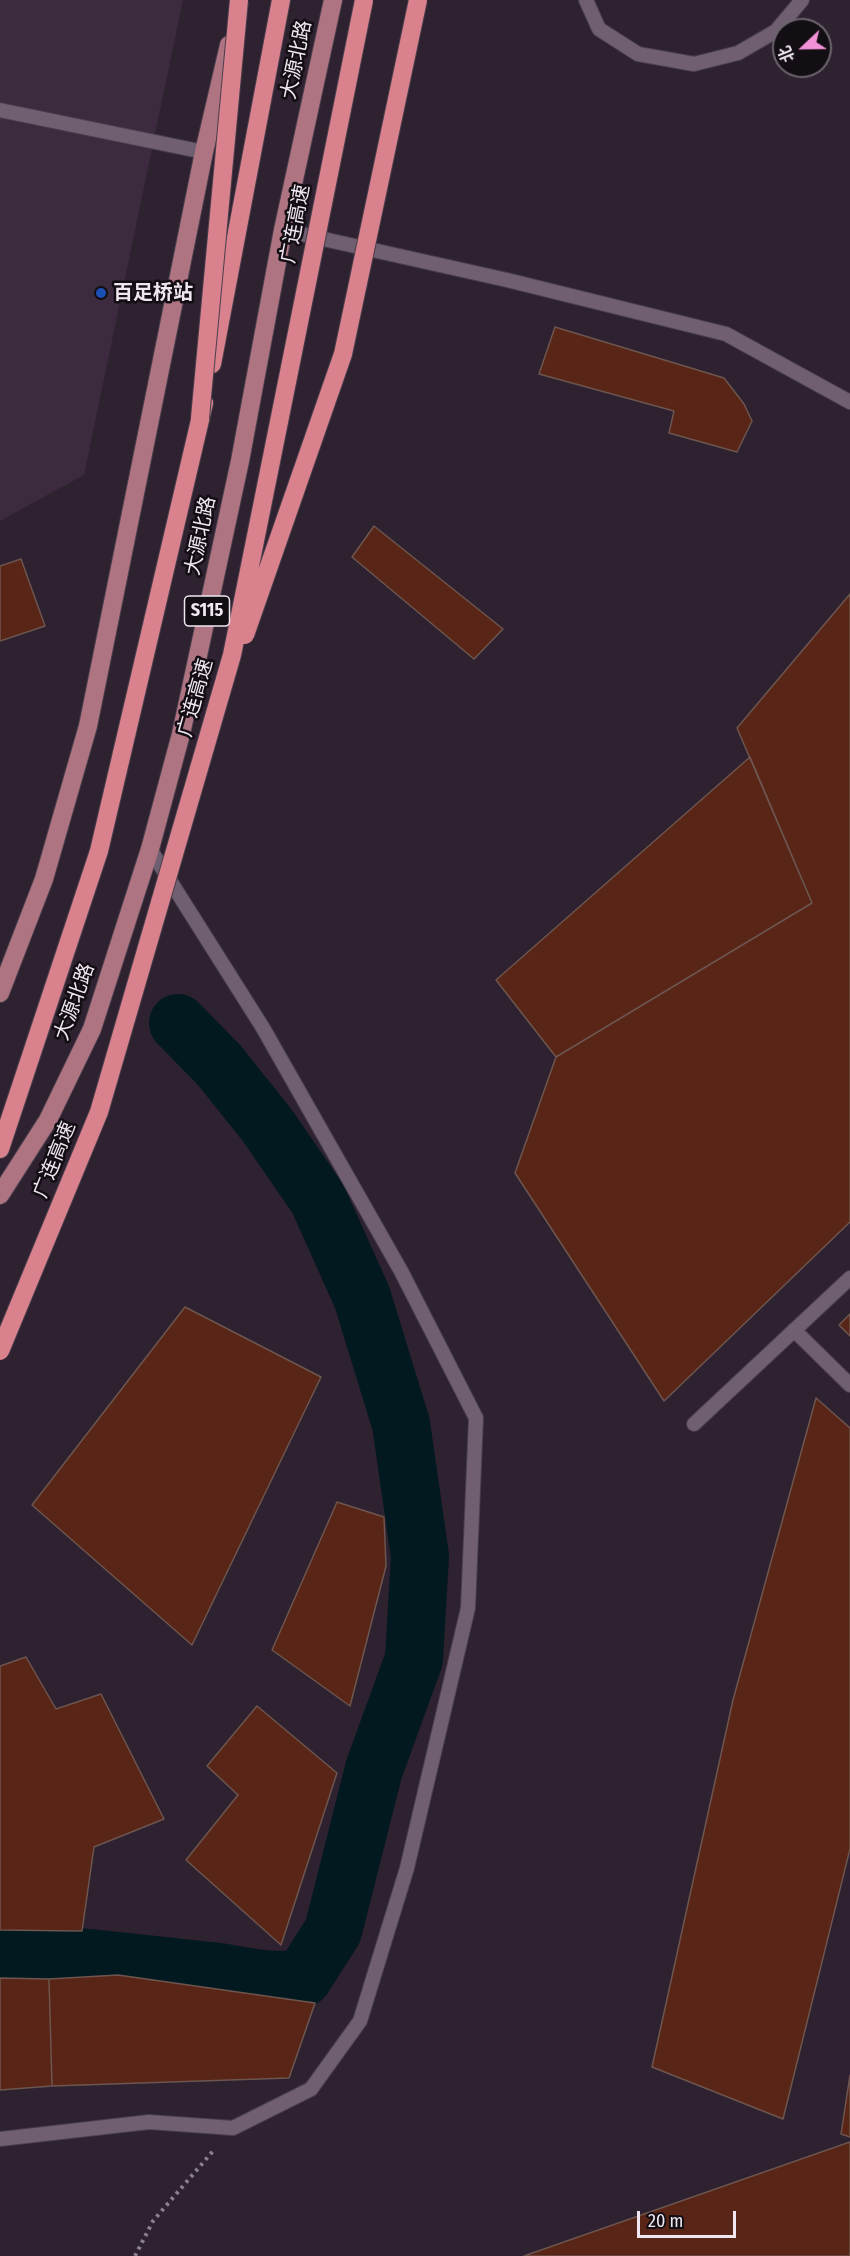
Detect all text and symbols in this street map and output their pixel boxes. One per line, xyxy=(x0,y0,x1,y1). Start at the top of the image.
street label: 大源北路 xyxy=(277,18,317,102)
north arrow xyxy=(772,18,832,78)
text: 北 xyxy=(775,43,799,65)
street label: 广连高速 xyxy=(277,182,315,266)
place label: 百足桥站 xyxy=(113,281,193,305)
marker: 百足桥站 xyxy=(94,286,108,300)
street label: 大源北路 xyxy=(181,494,221,578)
road number: S115 xyxy=(184,596,230,626)
street label: 广连高速 xyxy=(173,656,219,740)
street label: 大源北路 xyxy=(50,960,100,1044)
street label: 广连高速 xyxy=(29,1118,81,1202)
scale bar xyxy=(640,2199,739,2237)
text: 20 m xyxy=(648,2210,683,2232)

